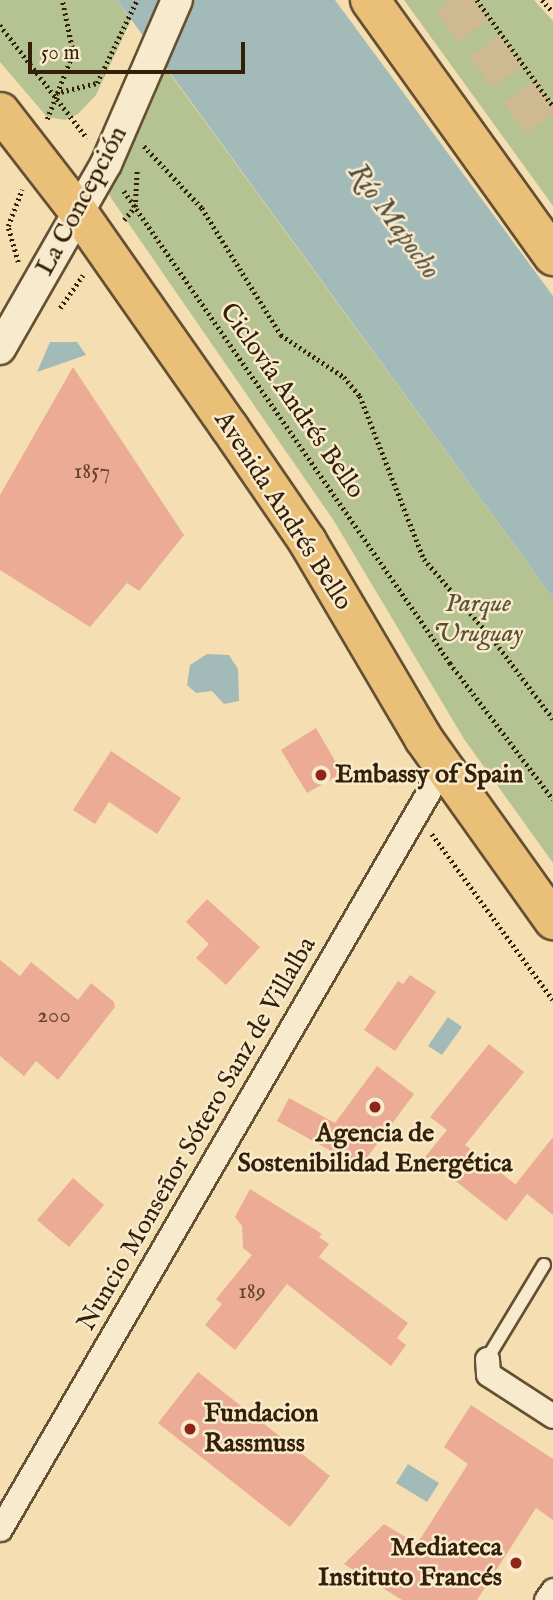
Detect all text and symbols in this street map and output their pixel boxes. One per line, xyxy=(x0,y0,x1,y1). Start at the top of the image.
scale bar xyxy=(32,28,248,72)
text: 50 m xyxy=(41,40,80,67)
street label: La Concepción xyxy=(30,121,134,281)
water label: Río Mapocho xyxy=(340,158,446,286)
street label: Ciclovía Andrés Bello xyxy=(213,297,371,505)
street label: Avenida Andrés Bello xyxy=(207,406,359,616)
house number: 1857 xyxy=(74,458,110,486)
park label: Parque Uruguay xyxy=(433,588,523,650)
place label: Embassy of Spain xyxy=(335,759,523,791)
marker: Embassy of Spain xyxy=(313,767,329,783)
street label: Nuncio Monseñor Sótero Sanz de Villalba xyxy=(71,932,323,1336)
house number: 200 xyxy=(37,1002,71,1030)
marker: Agencia de Sostenibilidad Energética xyxy=(367,1099,383,1115)
place label: Agencia de Sostenibilidad Energética xyxy=(238,1118,512,1180)
house number: 189 xyxy=(238,1278,266,1306)
place label: Fundacion Rassmuss xyxy=(204,1398,319,1460)
marker: Fundacion Rassmuss xyxy=(182,1421,198,1437)
place label: Mediateca Instituto Francés xyxy=(318,1532,502,1594)
marker: Mediateca Instituto Francés xyxy=(508,1555,524,1571)

